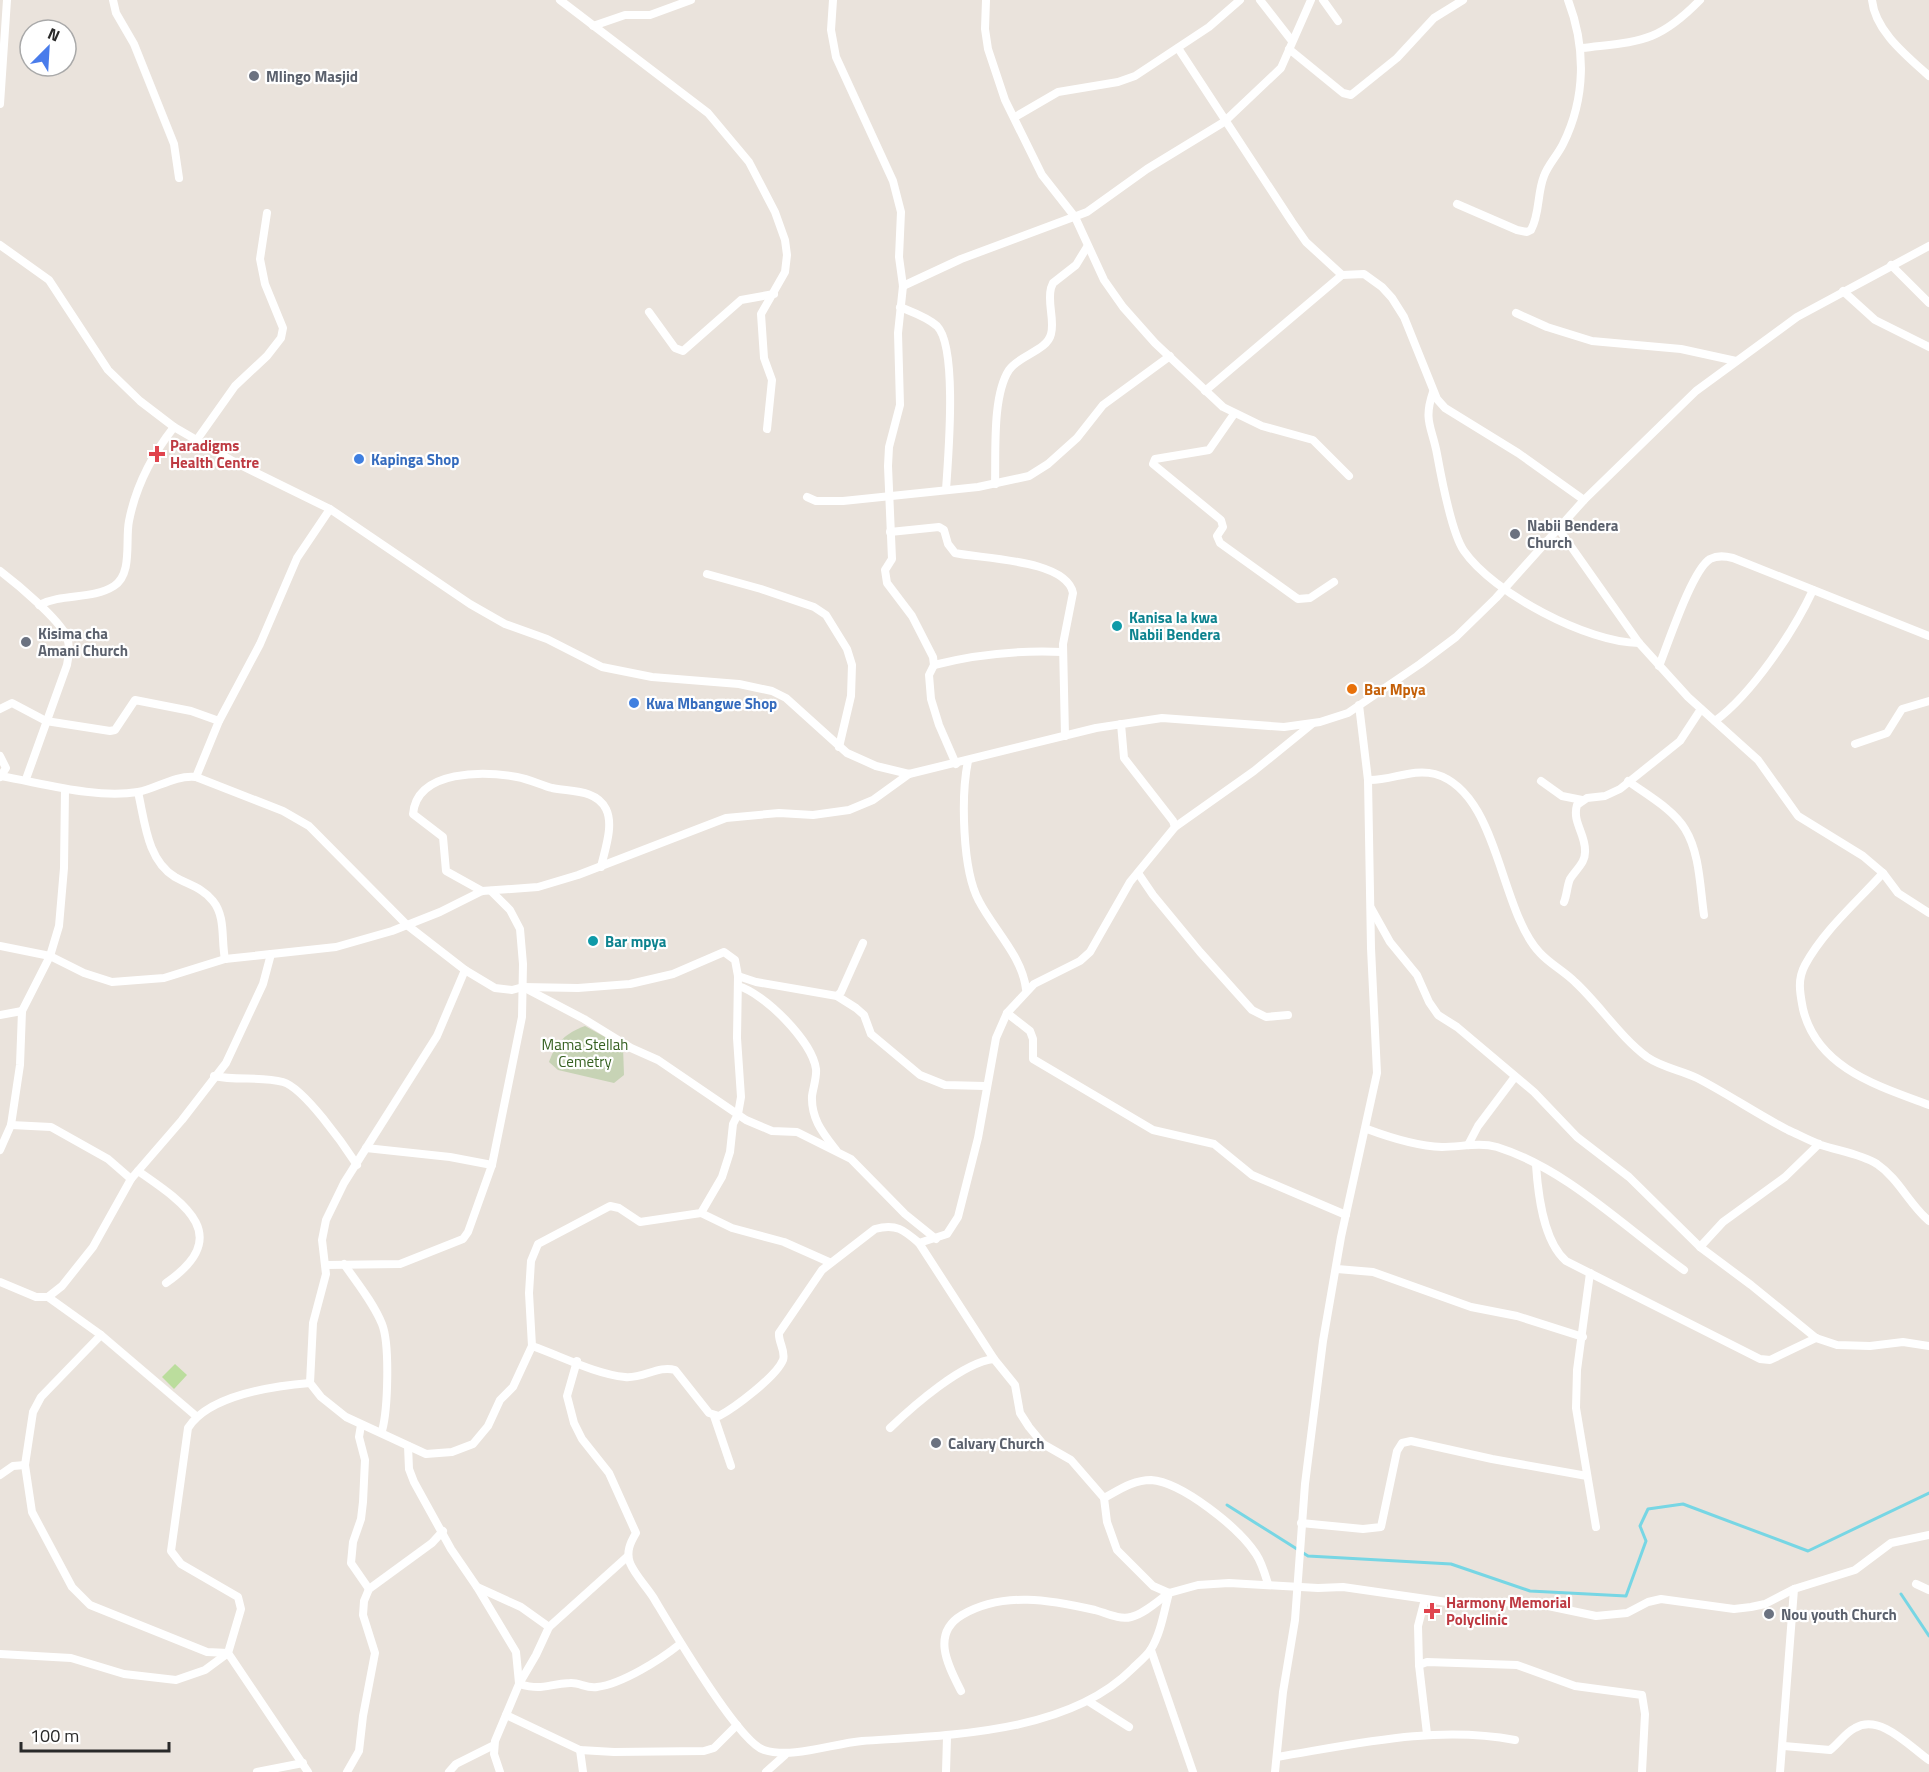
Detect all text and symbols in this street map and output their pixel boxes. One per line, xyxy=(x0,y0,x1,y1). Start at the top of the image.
north arrow xyxy=(18,18,78,78)
text: N xyxy=(44,21,64,48)
place label: Mlingo Masjid xyxy=(266,65,358,88)
marker: Mlingo Masjid xyxy=(247,69,261,83)
place label: Paradigms Health Centre xyxy=(170,434,259,474)
marker: Paradigms Health Centre xyxy=(148,445,166,463)
place label: Kapinga Shop xyxy=(371,448,459,471)
marker: Kapinga Shop xyxy=(352,452,366,466)
place label: Nabii Bendera Church xyxy=(1527,514,1619,554)
marker: Nabii Bendera Church xyxy=(1508,527,1522,541)
place label: Kanisa la kwa Nabii Bendera xyxy=(1129,606,1221,646)
marker: Kanisa la kwa Nabii Bendera xyxy=(1110,619,1124,633)
place label: Kisima cha Amani Church xyxy=(38,622,128,662)
marker: Kisima cha Amani Church xyxy=(19,635,33,649)
place label: Bar Mpya xyxy=(1364,678,1426,701)
marker: Bar Mpya xyxy=(1345,682,1359,696)
place label: Kwa Mbangwe Shop xyxy=(646,692,777,715)
marker: Kwa Mbangwe Shop xyxy=(627,696,641,710)
place label: Bar mpya xyxy=(605,930,667,953)
marker: Bar mpya xyxy=(586,934,600,948)
park label: Mama Stellah Cemetry xyxy=(542,1033,628,1073)
place label: Calvary Church xyxy=(948,1432,1045,1455)
marker: Calvary Church xyxy=(929,1436,943,1450)
place label: Harmony Memorial Polyclinic xyxy=(1446,1591,1571,1631)
marker: Harmony Memorial Polyclinic xyxy=(1423,1602,1441,1620)
place label: Nou youth Church xyxy=(1781,1603,1897,1626)
marker: Nou youth Church xyxy=(1762,1607,1776,1621)
scale bar xyxy=(21,1715,170,1753)
text: 100 m xyxy=(30,1722,79,1749)

